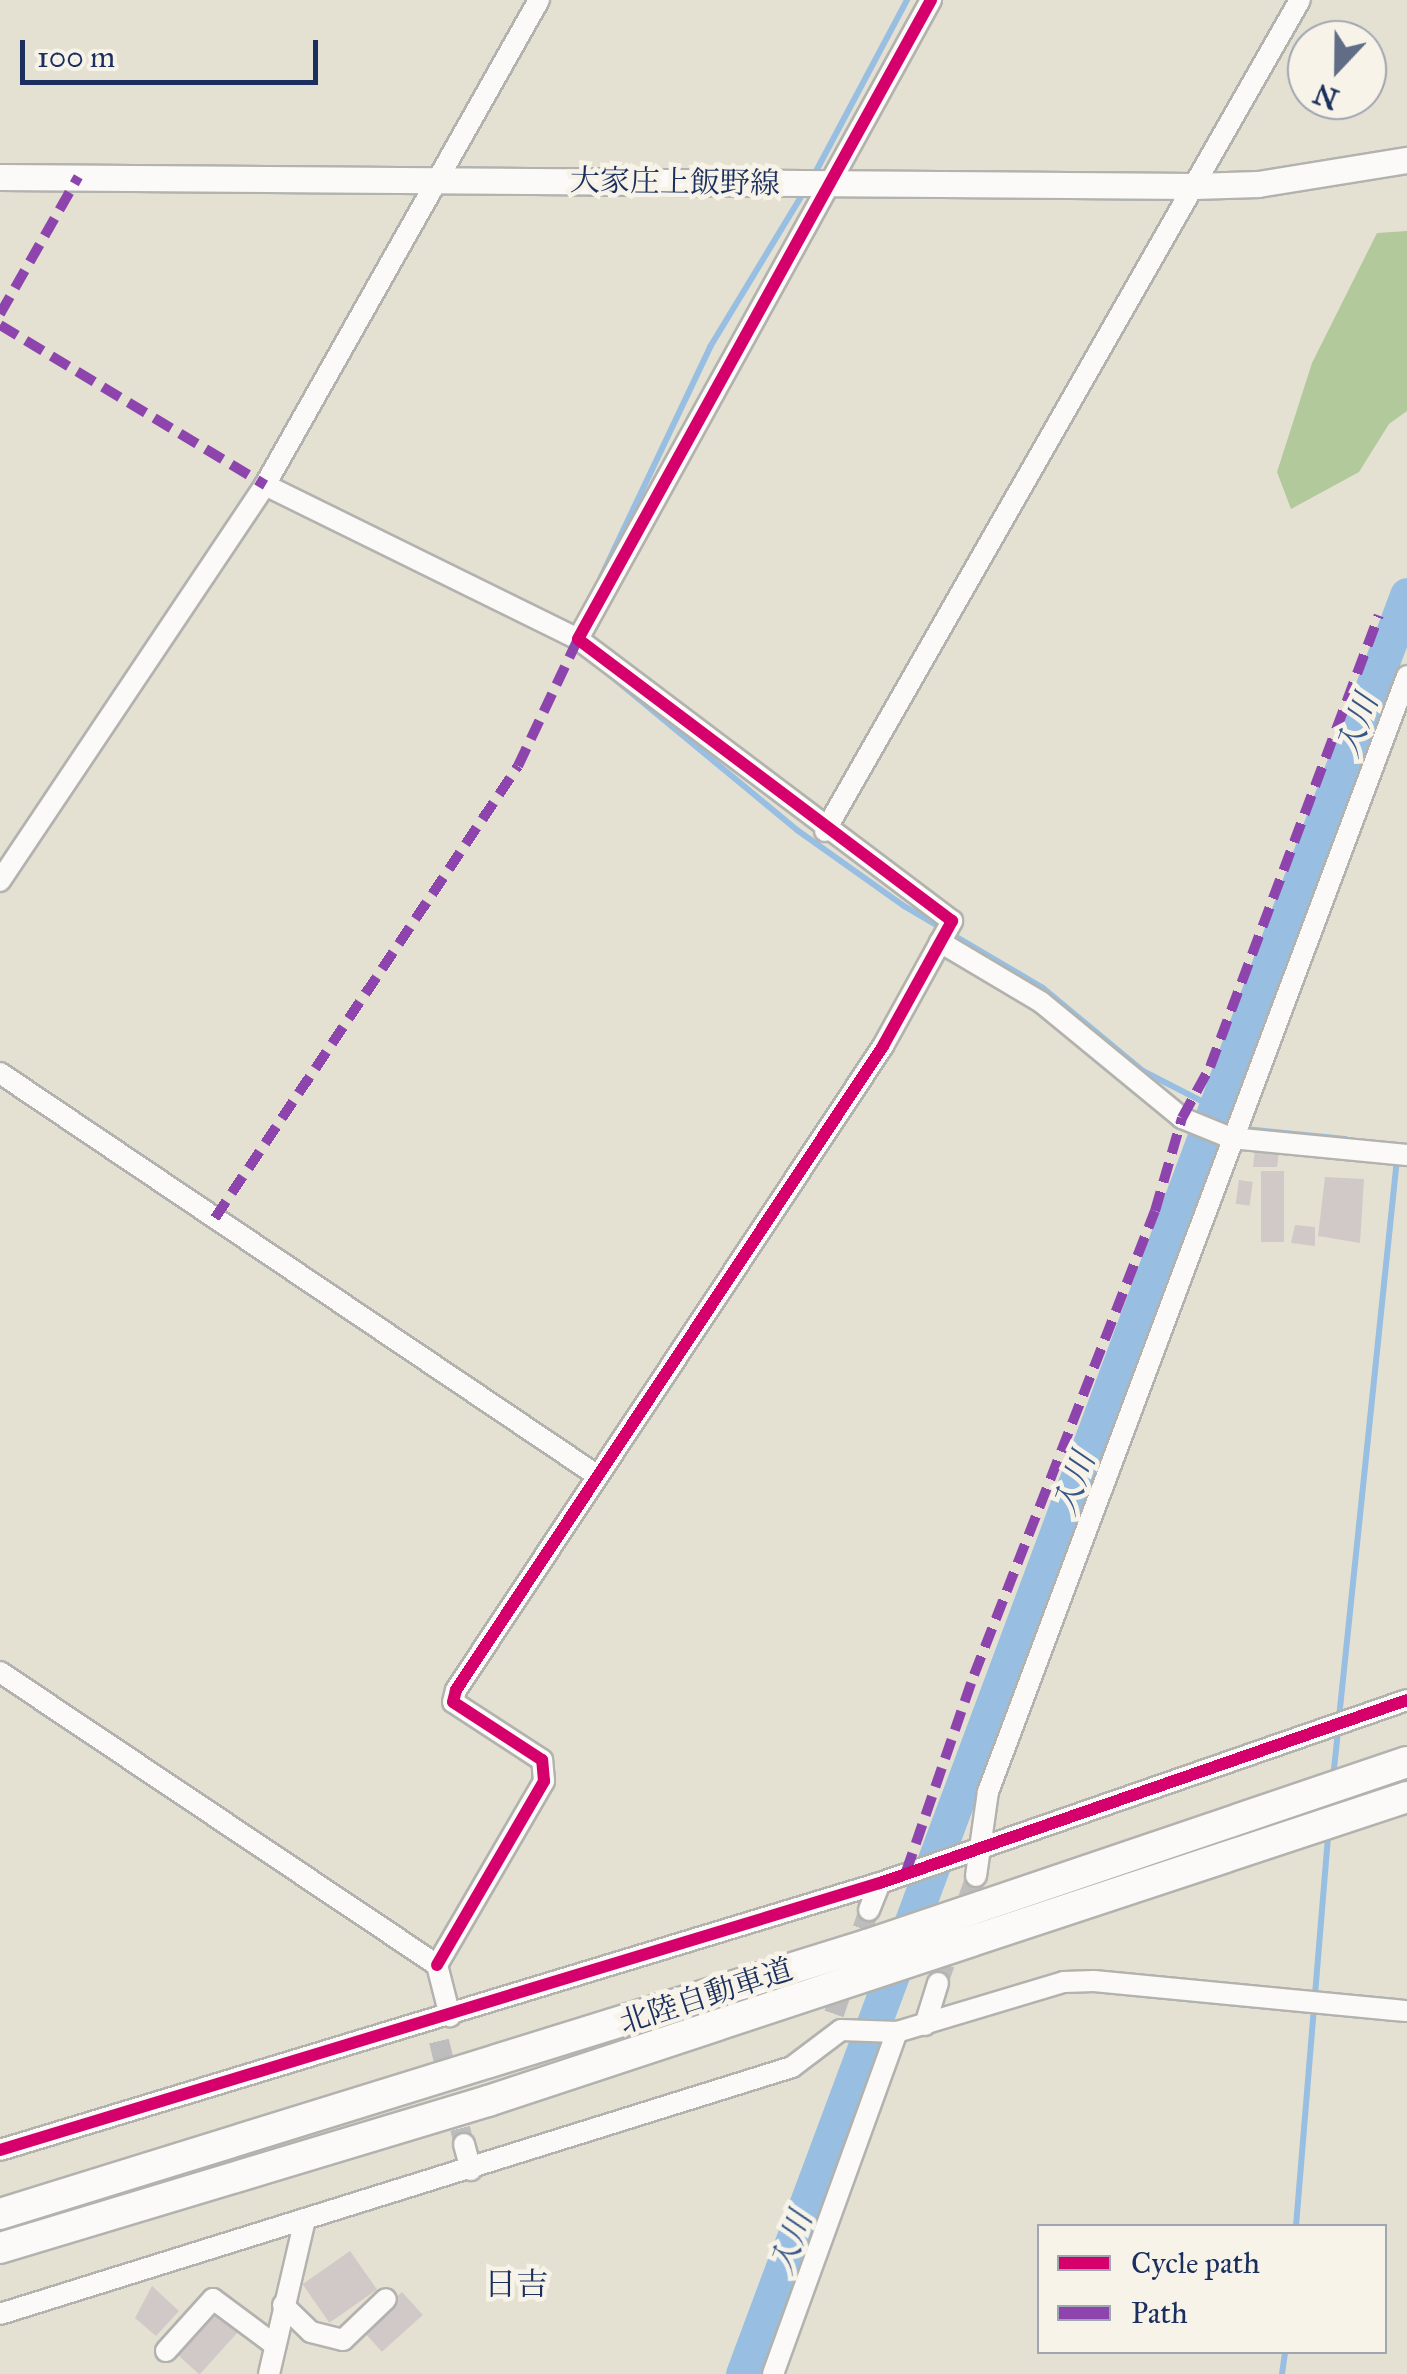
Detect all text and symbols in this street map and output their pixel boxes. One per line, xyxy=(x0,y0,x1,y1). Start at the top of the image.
scale bar xyxy=(25,20,322,82)
north arrow xyxy=(1287,20,1387,120)
text: 100 m xyxy=(37,39,115,75)
text: N xyxy=(1309,76,1344,117)
street label: 大家庄上飯野線 xyxy=(570,162,780,202)
water label: 入川 xyxy=(1329,689,1387,763)
water label: 入川 xyxy=(1046,1447,1104,1521)
street label: 北陸自動車道 xyxy=(615,1951,797,2041)
water label: 入川 xyxy=(763,2206,821,2280)
legend xyxy=(1037,2224,1387,2354)
text: Cycle path xyxy=(1131,2245,1260,2281)
district label: 日吉 xyxy=(484,2266,548,2304)
text: Path xyxy=(1131,2295,1188,2331)

